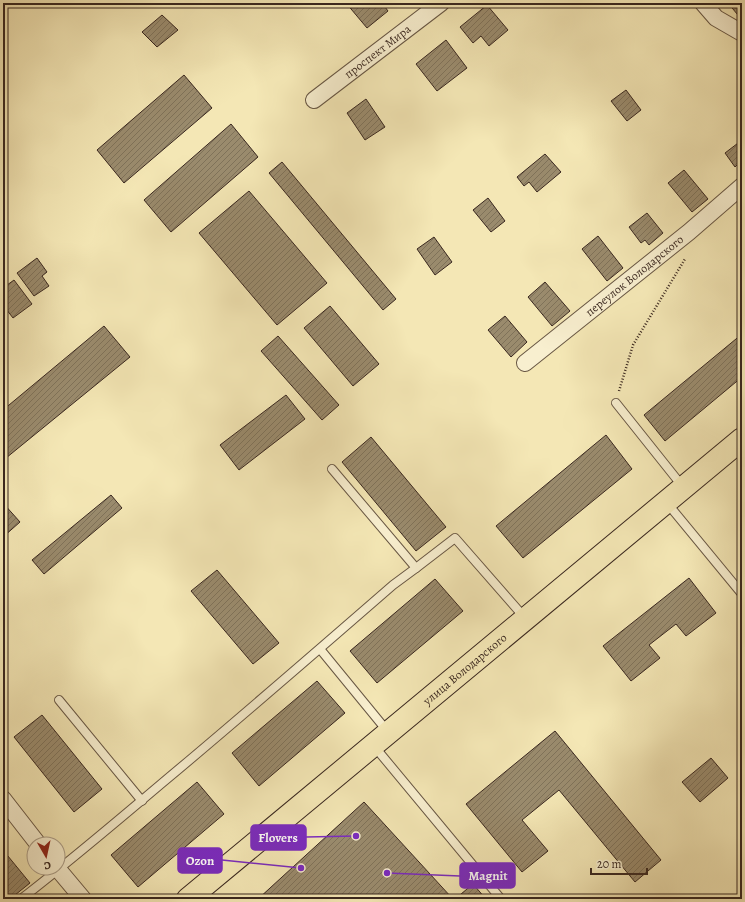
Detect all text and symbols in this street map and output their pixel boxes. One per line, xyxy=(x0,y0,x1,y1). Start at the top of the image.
street label: проспект Мира xyxy=(341,21,414,82)
street label: переулок Володарского xyxy=(582,231,687,320)
street label: улица Володарского xyxy=(419,630,510,709)
callout: Flovers xyxy=(251,825,306,850)
text: Flovers xyxy=(258,829,298,846)
north arrow xyxy=(26,836,66,876)
callout: Ozon xyxy=(178,848,222,873)
scale bar xyxy=(591,850,647,876)
text: Ozon xyxy=(186,852,215,869)
text: 20 m xyxy=(597,856,621,872)
text: С xyxy=(43,857,52,873)
callout: Magnit xyxy=(460,863,515,888)
text: Magnit xyxy=(468,867,508,884)

